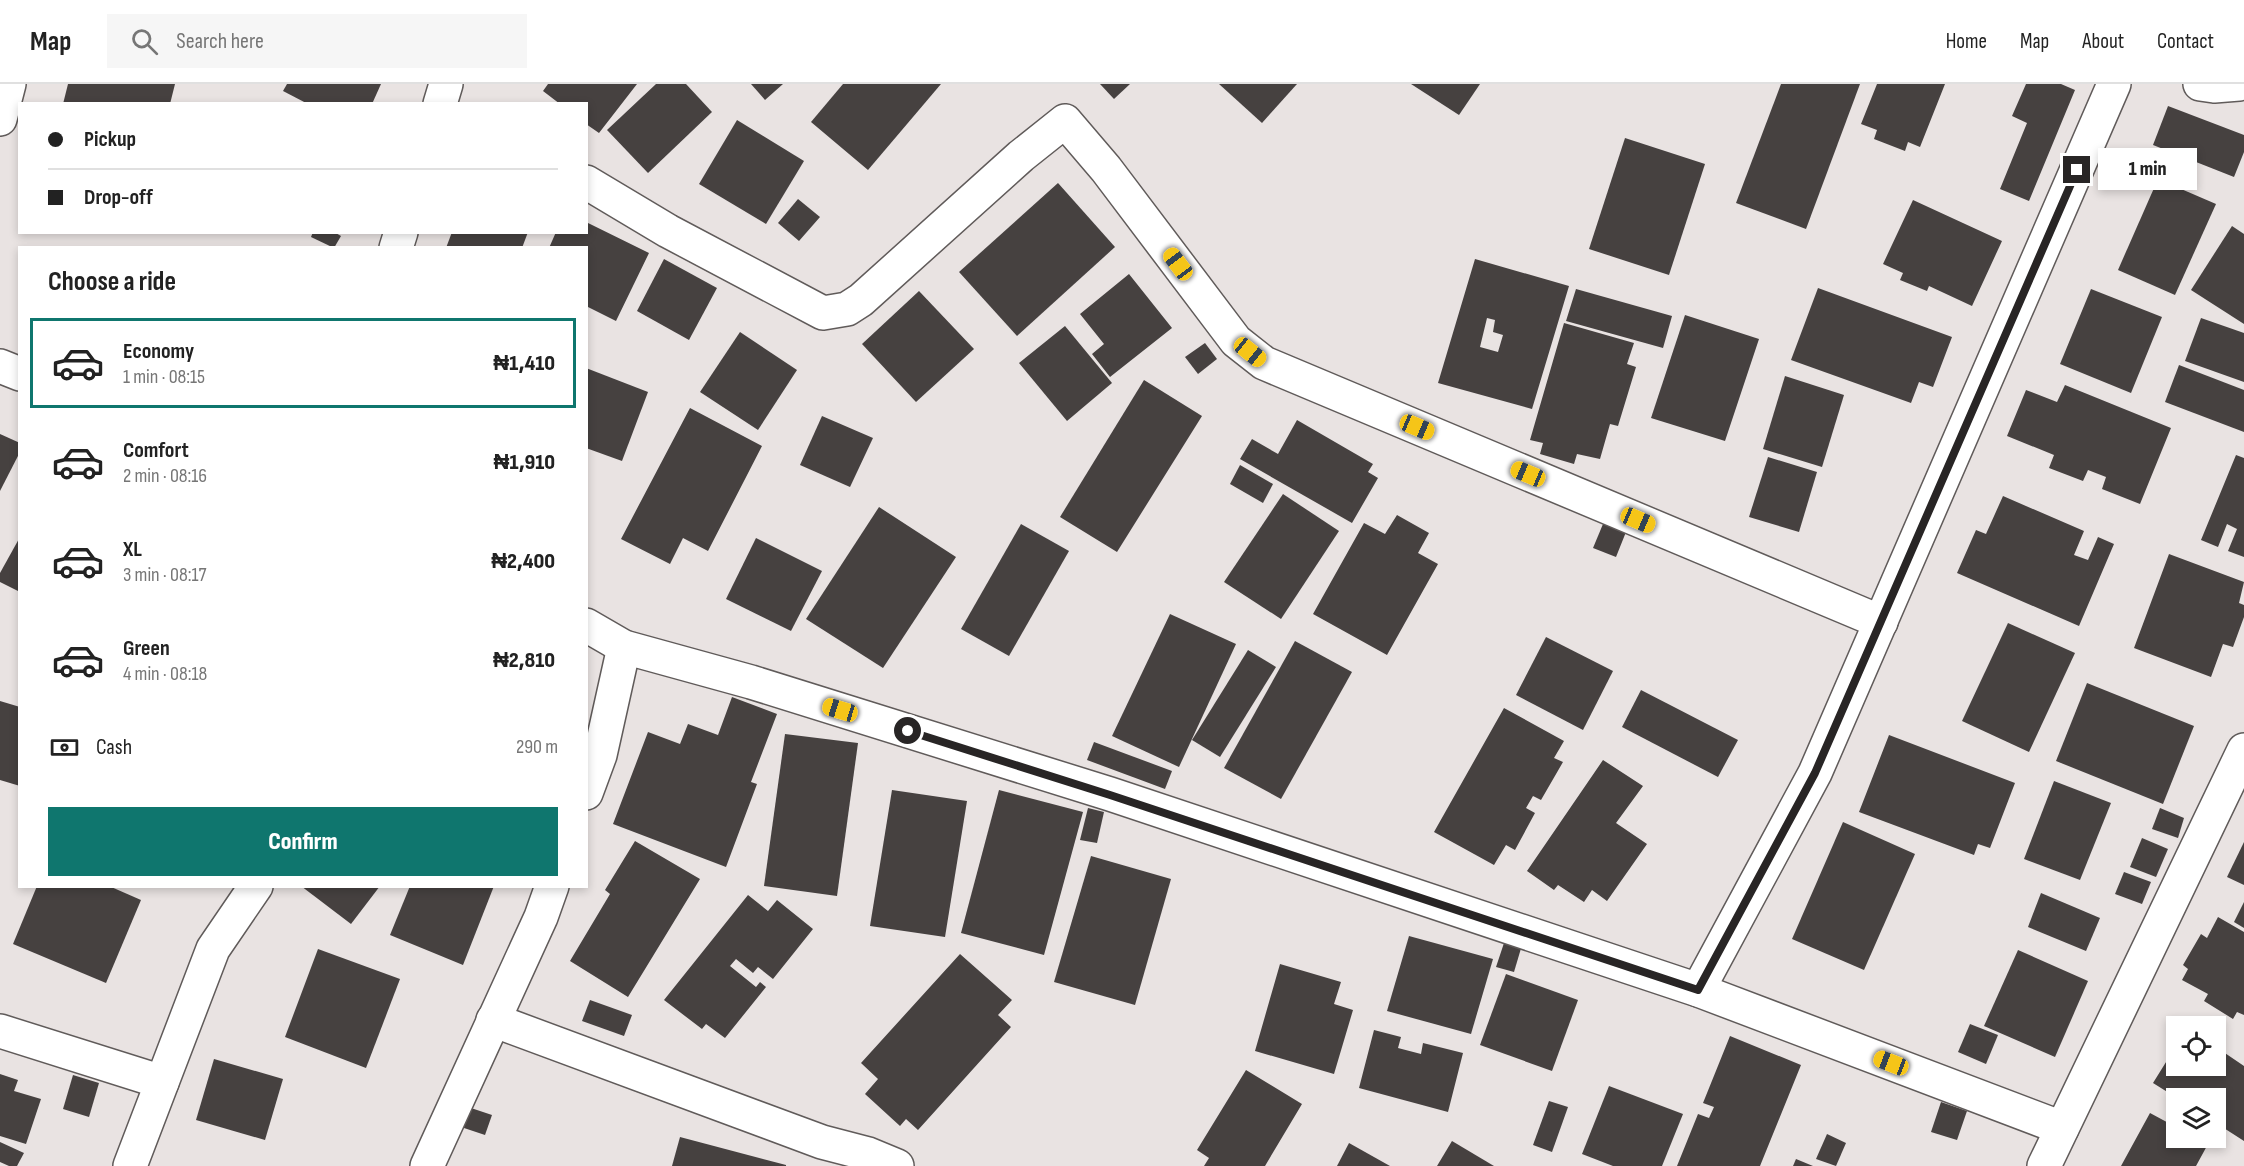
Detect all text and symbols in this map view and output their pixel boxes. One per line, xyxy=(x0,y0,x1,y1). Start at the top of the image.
search box xyxy=(107,14,527,68)
text: Map xyxy=(30,25,71,58)
icon: search xyxy=(128,25,161,58)
text: Search here xyxy=(176,28,264,55)
text: Home xyxy=(1946,29,1987,54)
text: Map xyxy=(2020,29,2049,54)
text: About xyxy=(2082,29,2124,54)
text: Contact xyxy=(2157,29,2214,54)
text: Pickup xyxy=(84,126,136,153)
callout: 1 min xyxy=(2098,149,2197,191)
route end xyxy=(2063,156,2090,183)
text: 1 min xyxy=(2128,157,2167,181)
text: Drop-off xyxy=(84,184,153,211)
car xyxy=(1160,244,1196,284)
text: Choose a ride xyxy=(48,266,176,298)
car xyxy=(1230,334,1270,370)
icon: car xyxy=(51,336,105,390)
text: Economy xyxy=(123,338,194,365)
text: ₦1,410 xyxy=(493,350,555,377)
text: 1 min · 08:15 xyxy=(123,365,205,389)
car xyxy=(1397,412,1437,442)
icon: car xyxy=(51,435,105,489)
text: Comfort xyxy=(123,437,189,464)
text: ₦1,910 xyxy=(494,449,555,476)
car xyxy=(1508,459,1548,489)
text: 2 min · 08:16 xyxy=(123,464,207,488)
car xyxy=(1618,505,1658,535)
icon: car xyxy=(51,534,105,588)
text: XL xyxy=(123,536,142,563)
text: ₦2,400 xyxy=(491,548,555,575)
text: 3 min · 08:17 xyxy=(123,563,206,587)
icon: car xyxy=(51,633,105,687)
text: Green xyxy=(123,635,170,662)
text: ₦2,810 xyxy=(493,647,555,674)
text: 4 min · 08:18 xyxy=(123,662,207,686)
car xyxy=(820,696,860,724)
route start xyxy=(894,717,921,744)
icon: cash xyxy=(48,731,81,764)
text: Cash xyxy=(96,734,132,761)
text: 290 m xyxy=(516,735,558,759)
button: Confirm xyxy=(48,807,558,876)
map controls xyxy=(2166,1016,2226,1148)
button: locate xyxy=(2166,1016,2226,1076)
car xyxy=(1871,1048,1911,1078)
button: layers xyxy=(2166,1088,2226,1148)

